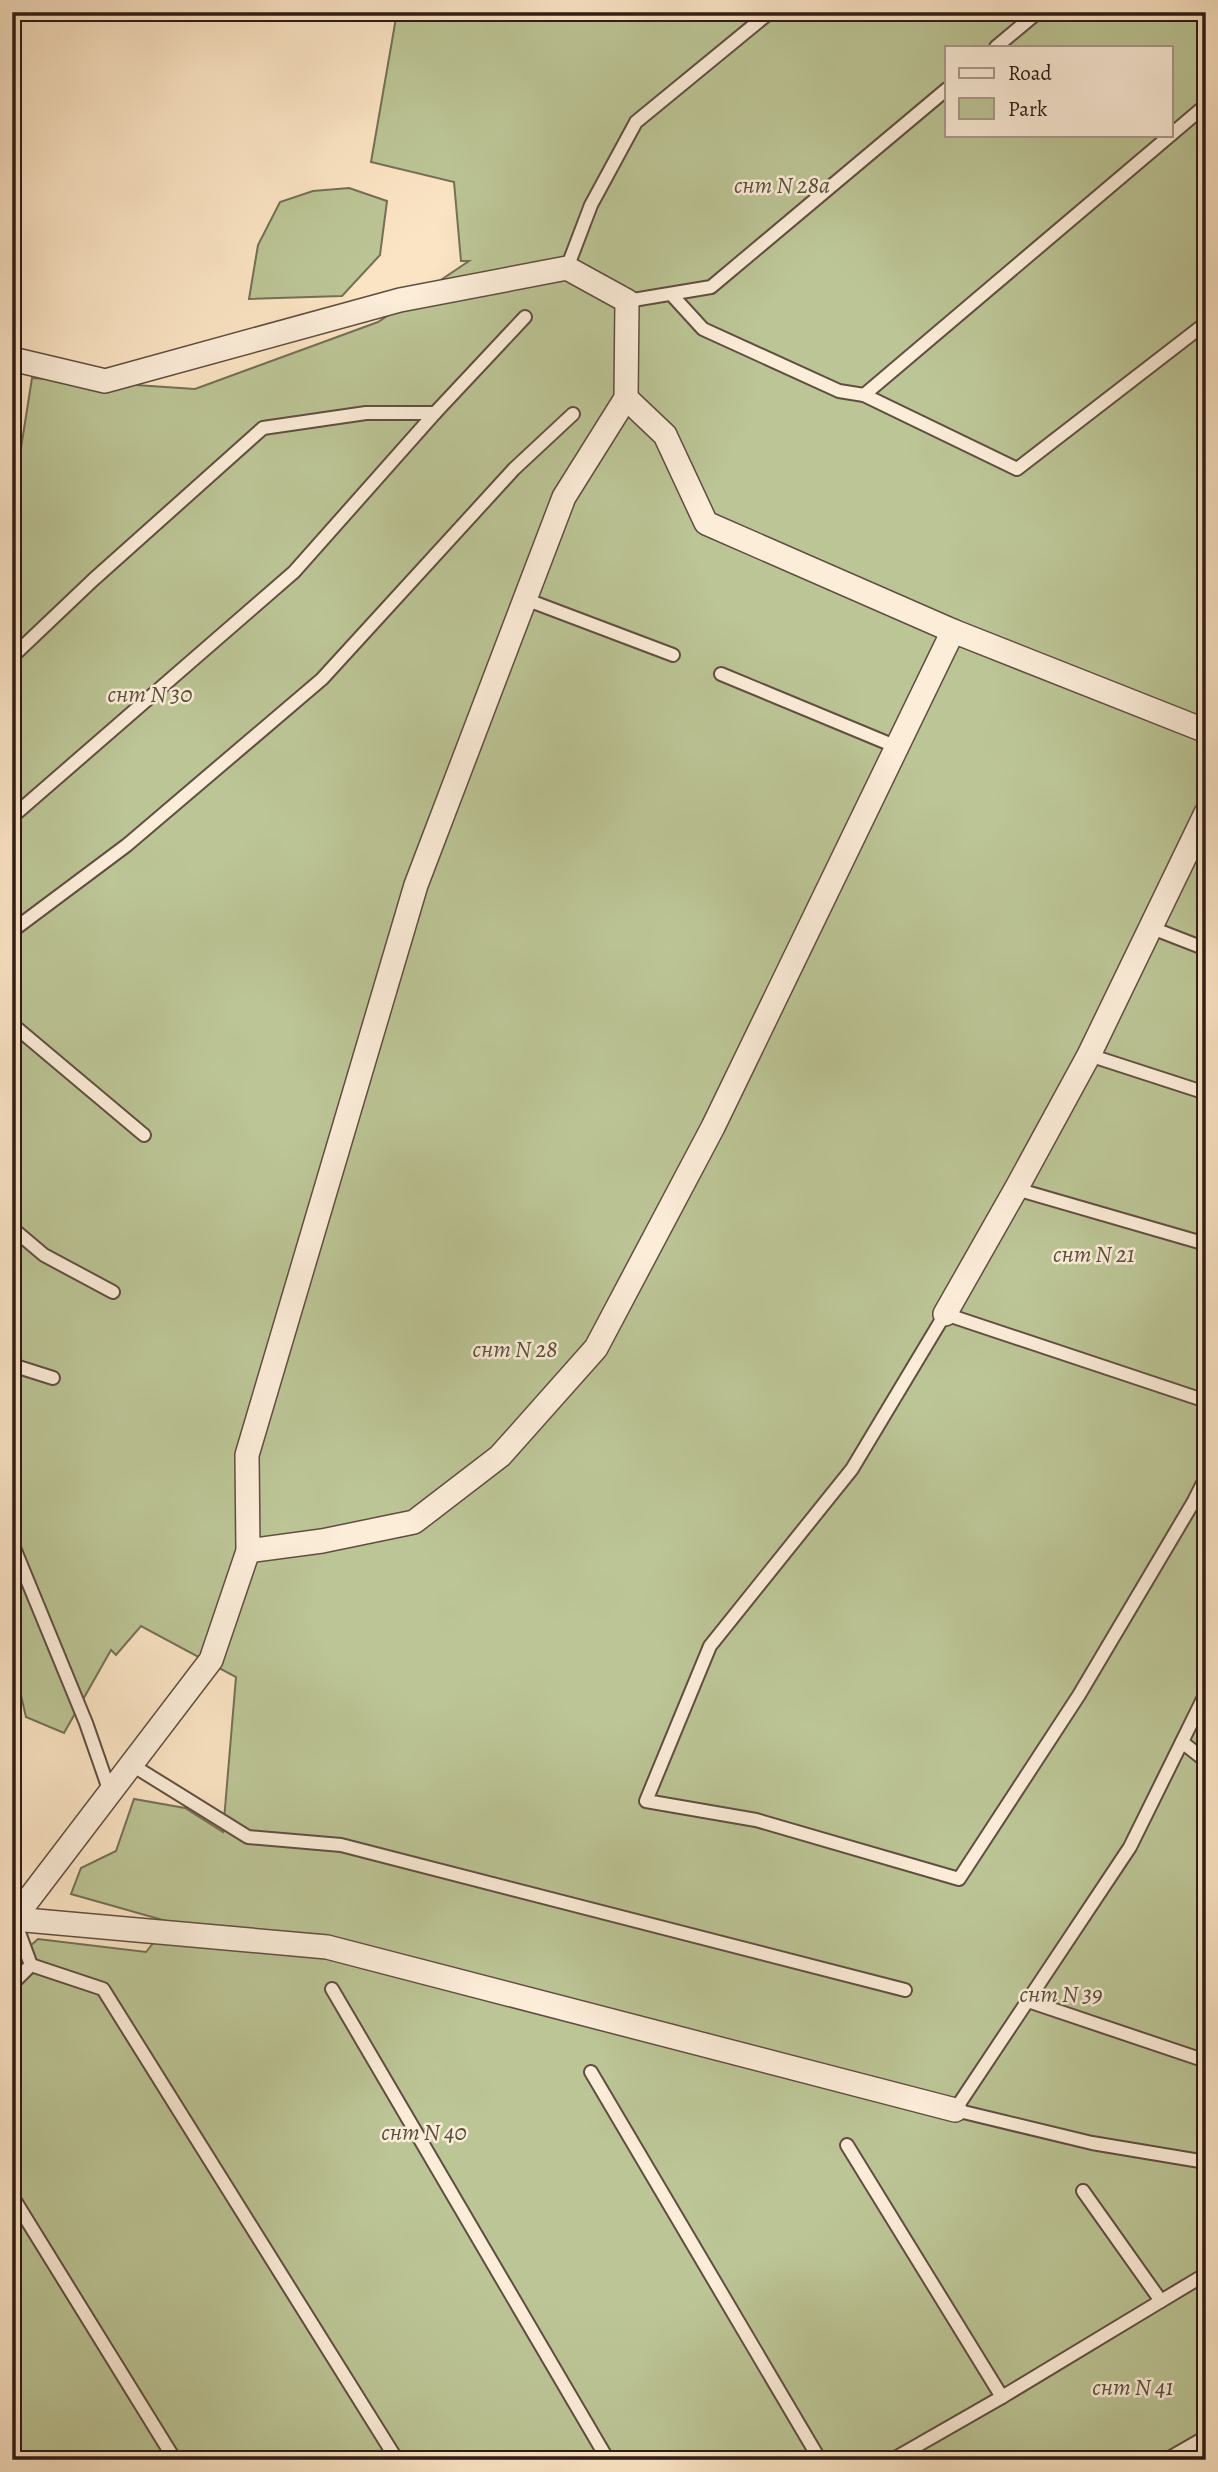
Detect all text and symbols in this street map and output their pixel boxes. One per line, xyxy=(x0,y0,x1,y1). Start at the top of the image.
legend xyxy=(945,46,1172,136)
text: Road xyxy=(1008,59,1052,87)
text: Park xyxy=(1008,95,1048,123)
park label: снт N 28а xyxy=(734,169,830,201)
park label: снт N 30 xyxy=(108,678,192,710)
park label: снт N 21 xyxy=(1053,1238,1135,1270)
park label: снт N 28 xyxy=(472,1333,558,1365)
park label: снт N 39 xyxy=(1019,1978,1103,2010)
park label: снт N 40 xyxy=(381,2116,467,2148)
park label: снт N 41 xyxy=(1092,2371,1174,2403)

